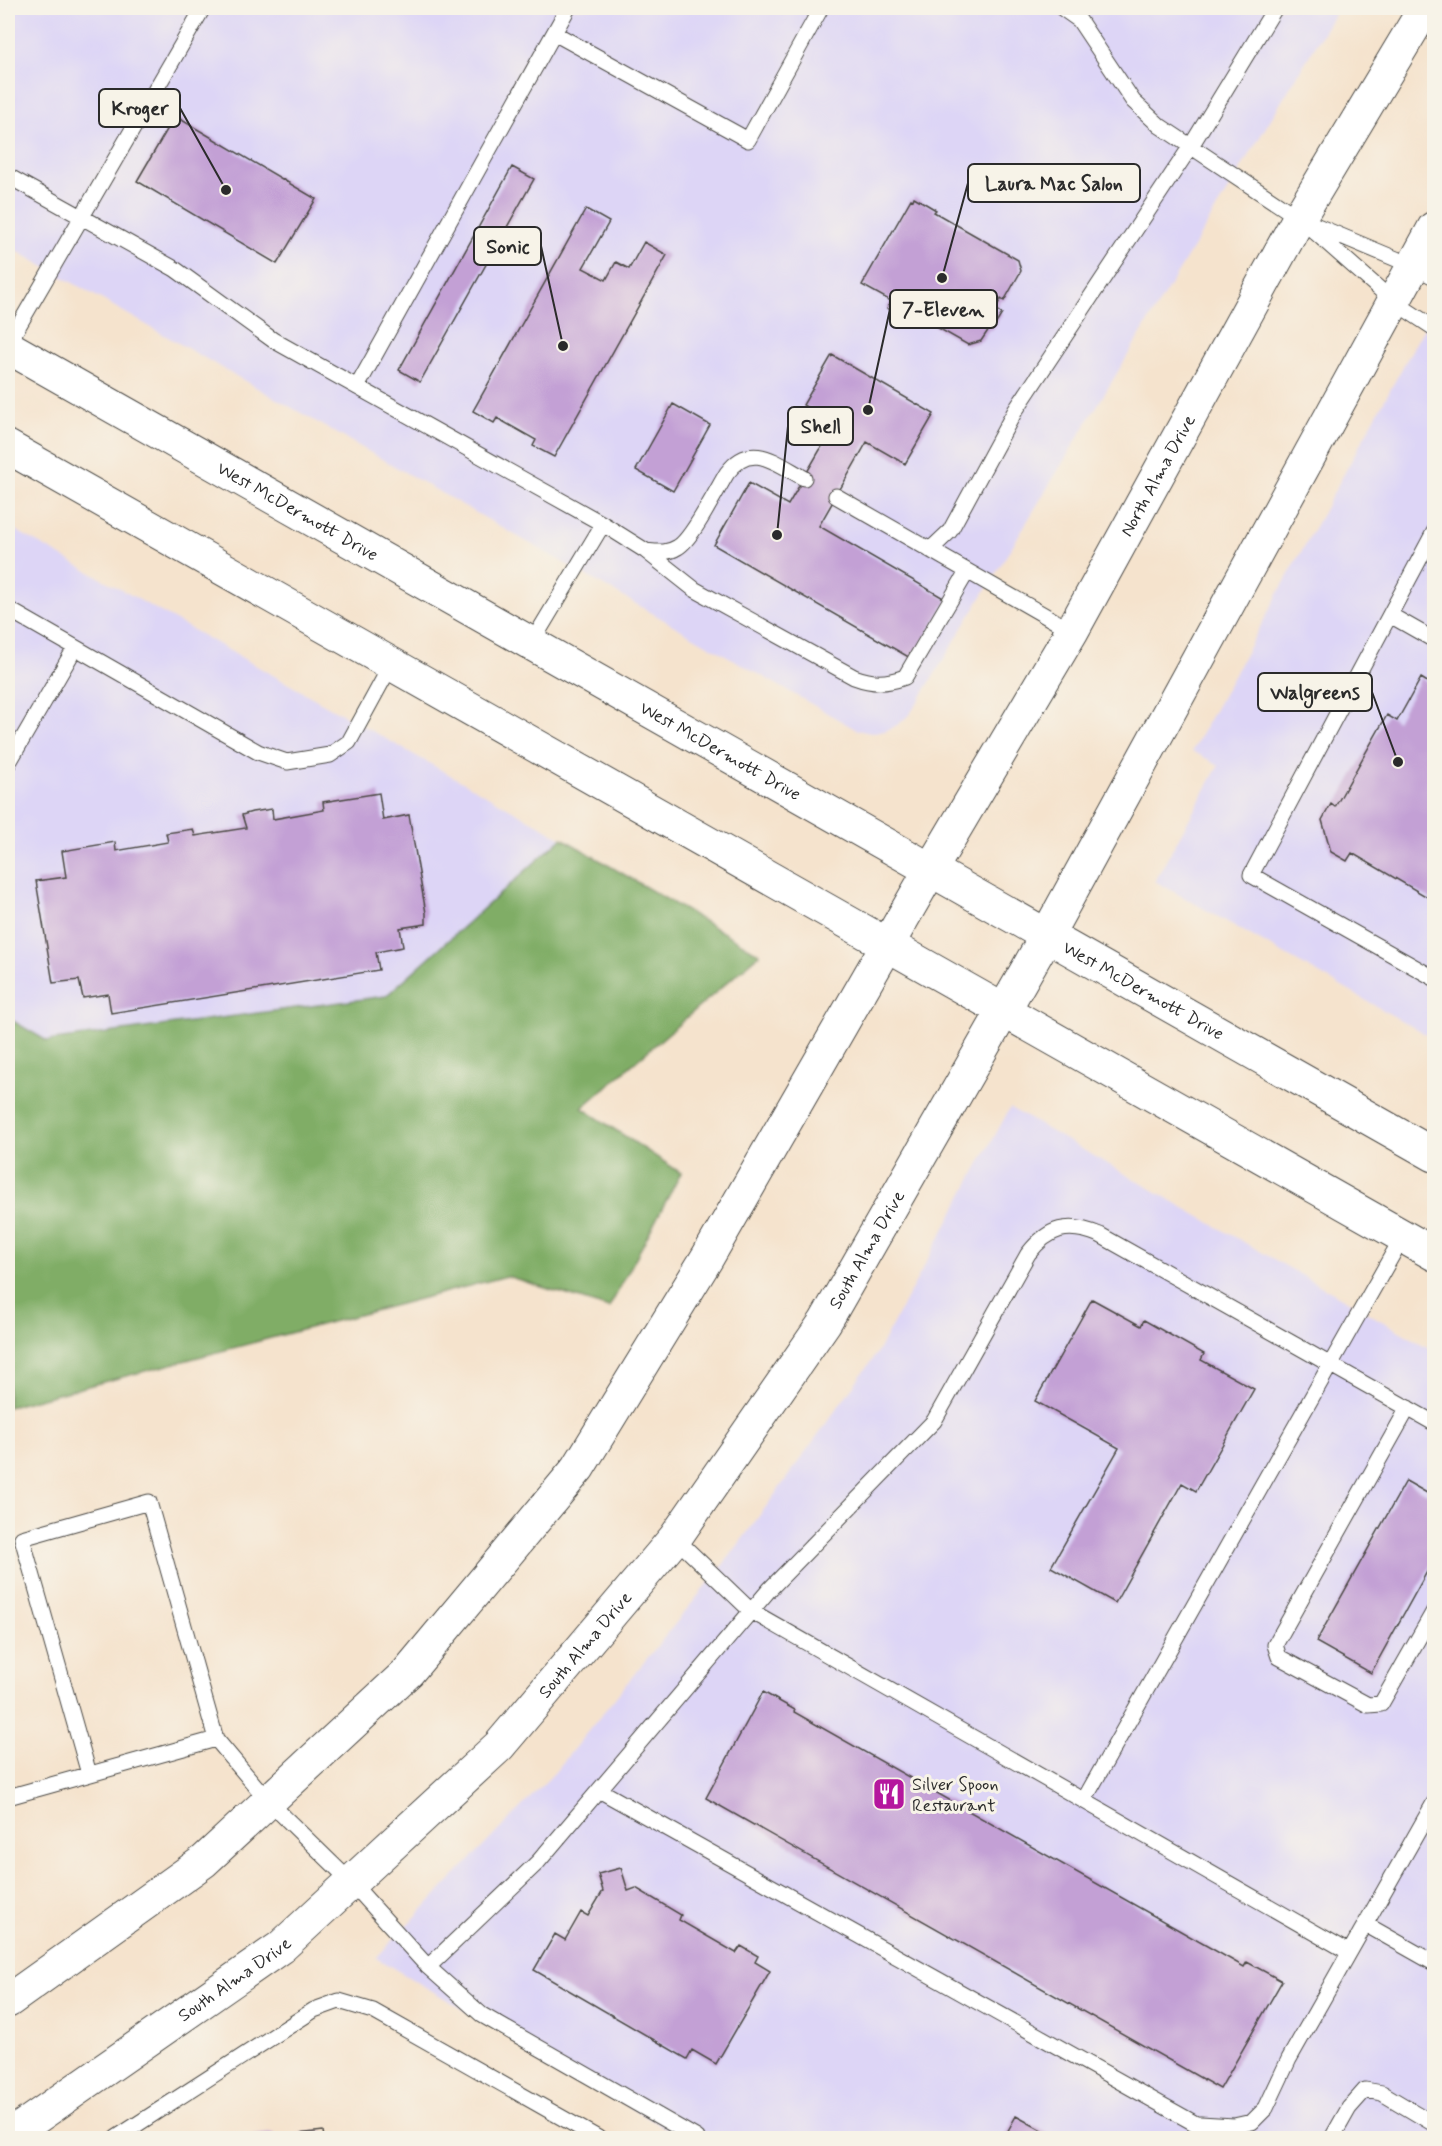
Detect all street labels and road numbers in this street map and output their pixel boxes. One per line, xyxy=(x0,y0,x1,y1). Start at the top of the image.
street label: North Alma Drive xyxy=(1115,411,1202,541)
street label: West McDermott Drive xyxy=(212,457,382,567)
street label: West McDermott Drive xyxy=(635,696,805,807)
street label: West McDermott Drive xyxy=(1058,936,1228,1046)
street label: South Alma Drive xyxy=(824,1186,911,1314)
street label: South Alma Drive xyxy=(533,1587,638,1704)
street label: South Alma Drive xyxy=(174,1932,297,2028)

